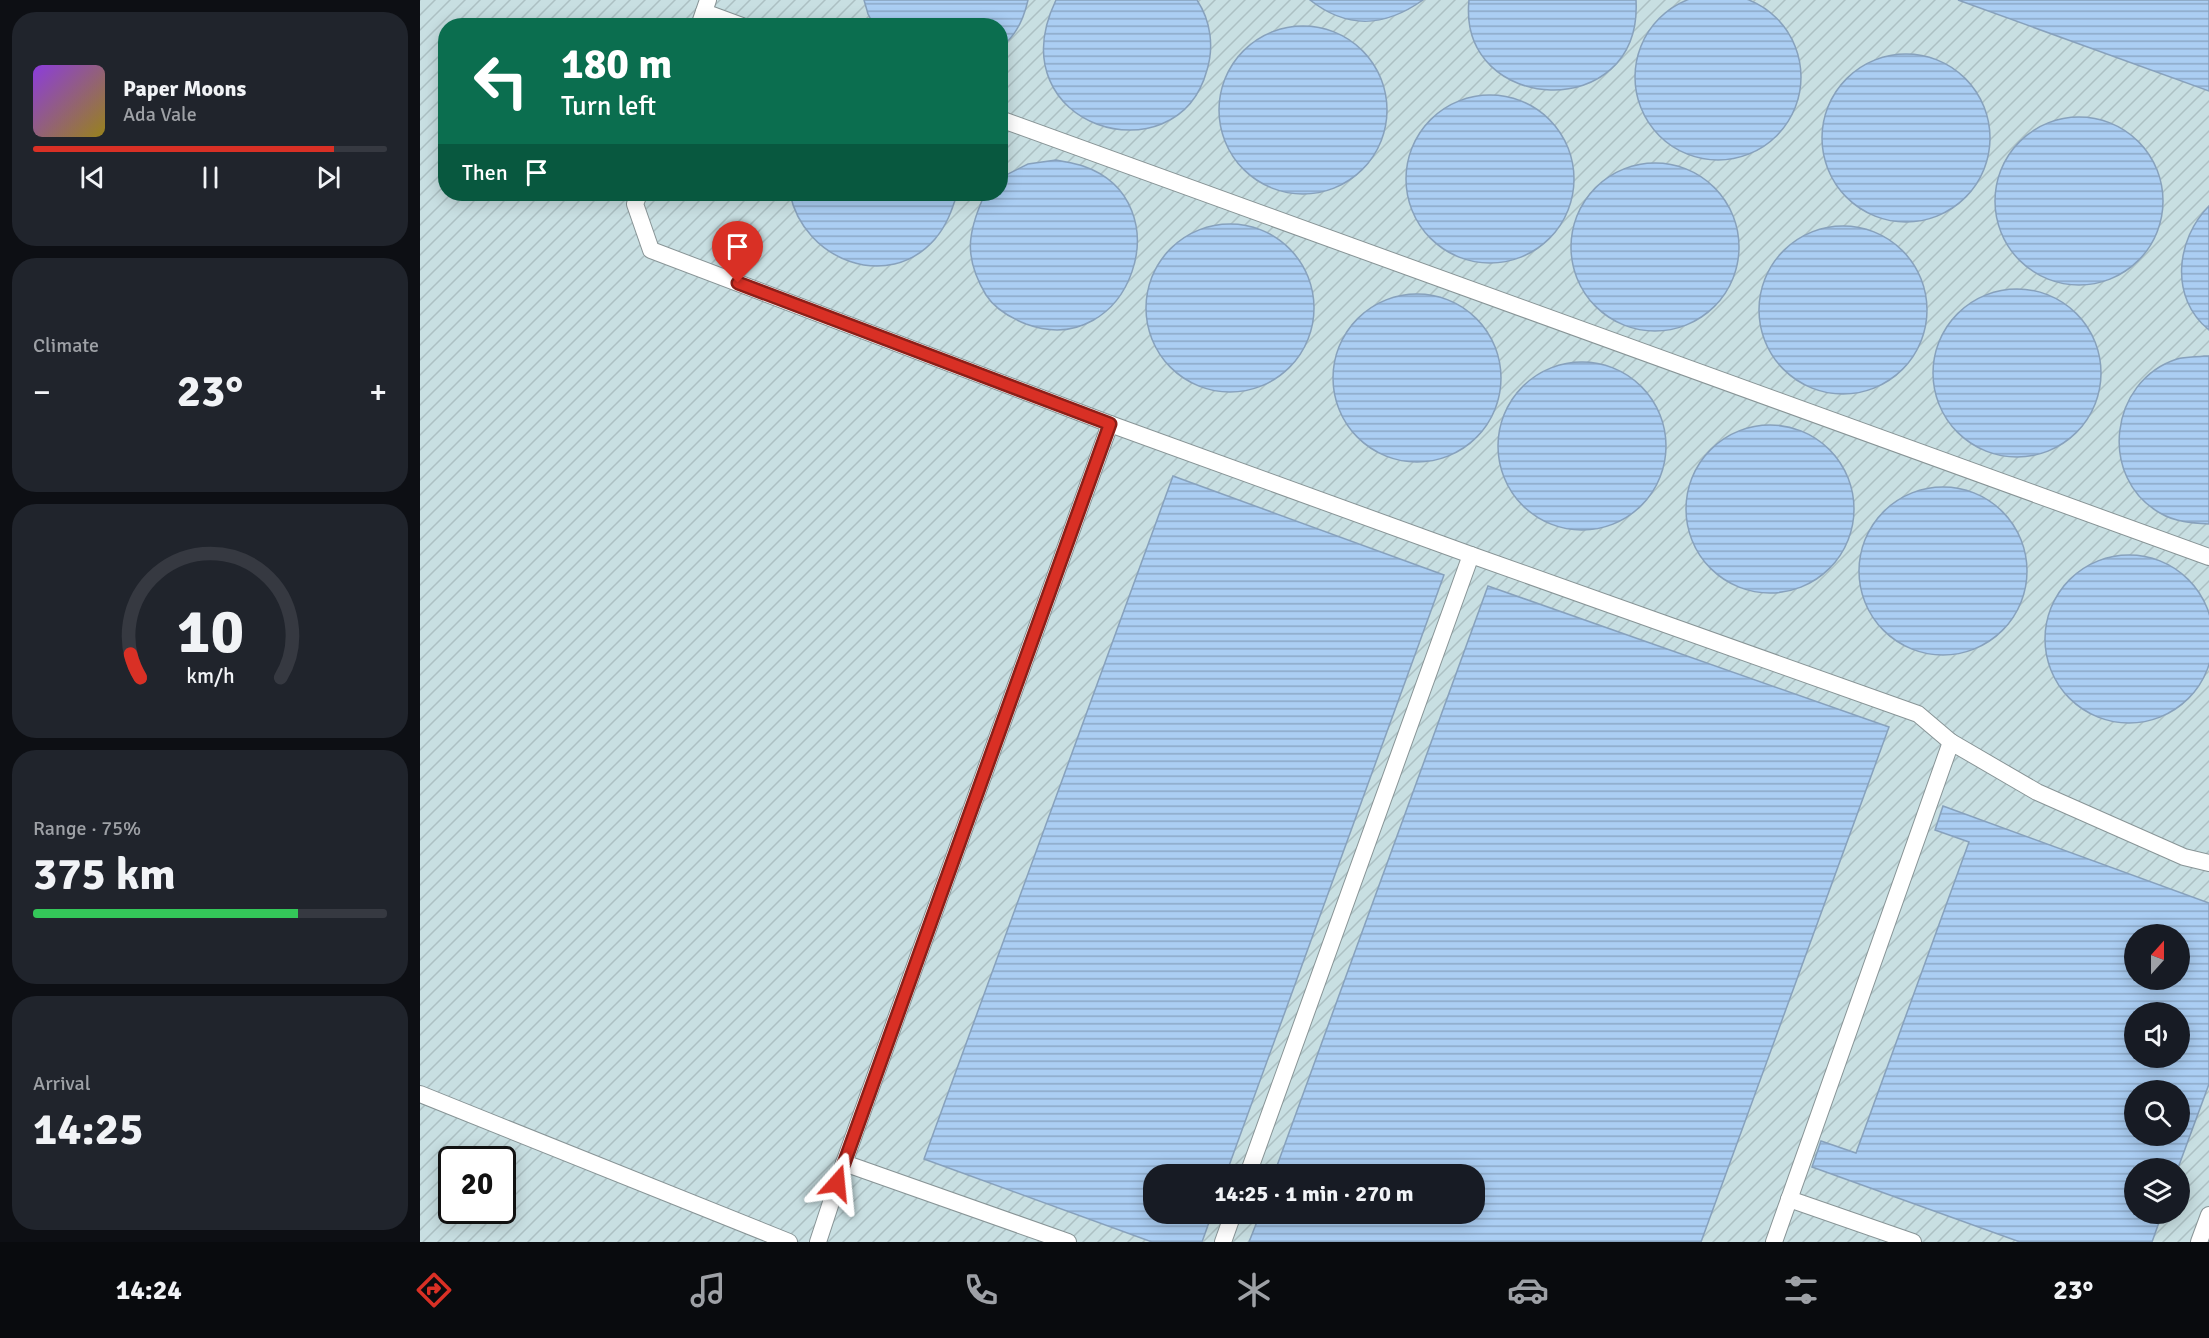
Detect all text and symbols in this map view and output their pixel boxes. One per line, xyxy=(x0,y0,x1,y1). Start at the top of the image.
text: 180 m xyxy=(561,39,672,90)
icon: left xyxy=(462,42,540,120)
text: Paper Moons xyxy=(123,75,246,102)
text: Turn left xyxy=(561,90,656,123)
text: Ada Vale xyxy=(123,102,197,127)
icon: arrive xyxy=(520,156,553,189)
text: Then xyxy=(462,159,508,186)
icon: previous xyxy=(76,161,109,194)
icon: pause xyxy=(194,161,227,194)
icon: next xyxy=(312,161,345,194)
pin xyxy=(712,221,763,283)
icon: arrive xyxy=(721,230,754,263)
text: Climate xyxy=(33,333,99,358)
text: 23° xyxy=(177,364,243,419)
text: − xyxy=(33,372,51,413)
text: + xyxy=(369,372,387,413)
text: 10 xyxy=(176,593,244,670)
text: km/h xyxy=(186,663,234,689)
text: Range · 75% xyxy=(33,816,141,841)
text: 375 km xyxy=(33,847,176,902)
north arrow xyxy=(2124,924,2190,990)
map controls xyxy=(2124,924,2190,1224)
button: sound xyxy=(2124,1002,2190,1068)
text: Arrival xyxy=(33,1071,91,1096)
button: search xyxy=(2124,1080,2190,1146)
text: 14:25 xyxy=(33,1102,143,1157)
speed limit sign: 20 xyxy=(438,1146,516,1224)
position arrow xyxy=(805,1151,869,1215)
button: layers xyxy=(2124,1158,2190,1224)
text: 14:25 · 1 min · 270 m xyxy=(1214,1180,1414,1207)
icon: directions xyxy=(413,1269,455,1311)
icon: music xyxy=(687,1269,729,1311)
icon: phone xyxy=(960,1269,1002,1311)
icon: climate xyxy=(1233,1269,1275,1311)
icon: car xyxy=(1507,1269,1549,1311)
icon: filters xyxy=(1780,1269,1822,1311)
text: 14:24 xyxy=(116,1274,182,1307)
text: 23° xyxy=(2053,1274,2093,1307)

